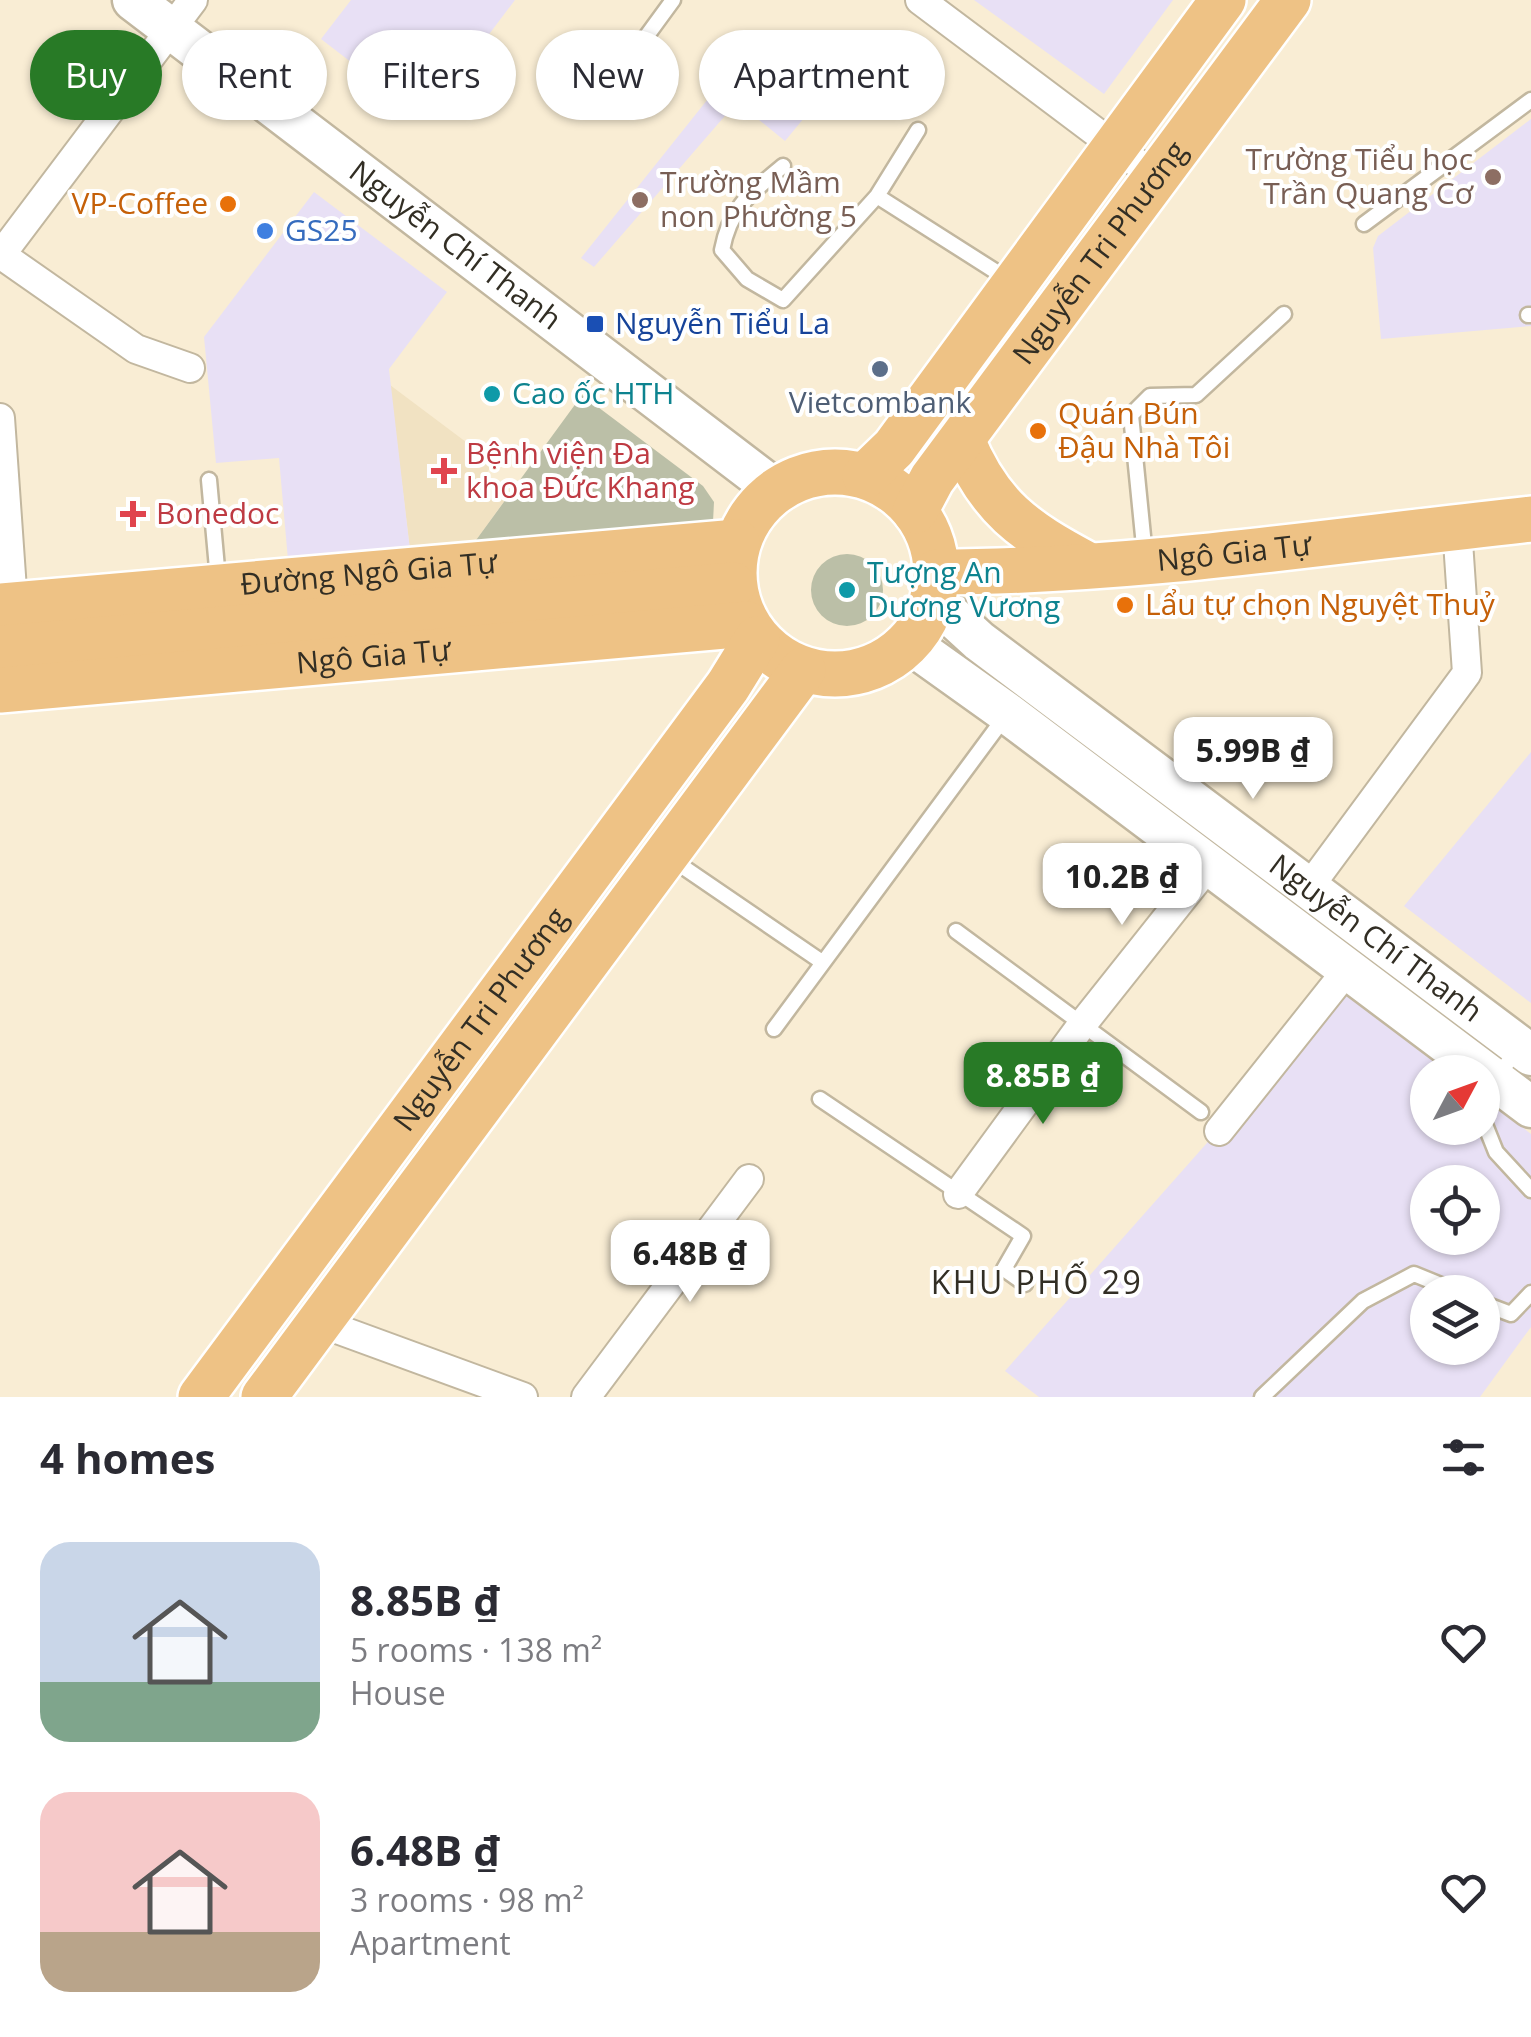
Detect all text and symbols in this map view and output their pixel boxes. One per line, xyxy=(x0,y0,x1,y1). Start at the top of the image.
chip: Buy xyxy=(30,30,162,120)
chip: Rent xyxy=(182,30,327,120)
chip: Filters xyxy=(347,30,516,120)
chip: New xyxy=(536,30,679,120)
chip: Apartment xyxy=(699,30,945,120)
street label: Nguyễn Tri Phương xyxy=(1002,132,1196,372)
place label: Trường Tiểu học Trần Quang Cơ xyxy=(1246,138,1475,213)
street label: Nguyễn Chí Thanh xyxy=(342,150,570,338)
place label: Trường Mầm non Phường 5 xyxy=(660,161,857,236)
marker: Trường Tiểu học Trần Quang Cơ xyxy=(1482,166,1504,188)
place label: VP-Coffee xyxy=(72,182,208,223)
marker: Trường Mầm non Phường 5 xyxy=(629,189,651,211)
marker: VP-Coffee xyxy=(217,193,239,215)
place label: GS25 xyxy=(285,209,358,250)
marker: GS25 xyxy=(254,220,276,242)
place label: Nguyễn Tiểu La xyxy=(615,302,830,343)
marker: Nguyễn Tiểu La xyxy=(584,313,606,335)
marker: Vietcombank xyxy=(869,358,891,380)
place label: Cao ốc HTH xyxy=(512,372,674,413)
place label: Vietcombank xyxy=(789,381,971,422)
marker: Cao ốc HTH xyxy=(481,383,503,405)
place label: Quán Bún Đậu Nhà Tôi xyxy=(1058,392,1230,467)
marker: Quán Bún Đậu Nhà Tôi xyxy=(1027,420,1049,442)
place label: Bệnh viện Đa khoa Đức Khang xyxy=(466,432,695,507)
marker: Bệnh viện Đa khoa Đức Khang xyxy=(431,458,457,484)
place label: Bonedoc xyxy=(156,492,279,533)
marker: Bonedoc xyxy=(120,501,146,527)
street label: Ngô Gia Tự xyxy=(1155,523,1315,580)
street label: Đường Ngô Gia Tự xyxy=(238,541,500,604)
place label: Tượng An Dương Vương xyxy=(867,551,1060,626)
marker: Tượng An Dương Vương xyxy=(836,579,858,601)
place label: Lẩu tự chọn Nguyệt Thuỷ xyxy=(1145,583,1496,624)
marker: Lẩu tự chọn Nguyệt Thuỷ xyxy=(1114,594,1136,616)
street label: Ngô Gia Tự xyxy=(294,628,454,683)
pin: 5.99B ₫ xyxy=(1161,717,1345,802)
text: 5.99B ₫ xyxy=(1196,728,1310,771)
pin: 10.2B ₫ xyxy=(1030,843,1214,928)
street label: Nguyễn Chí Thanh xyxy=(1262,844,1491,1031)
text: 10.2B ₫ xyxy=(1065,854,1179,897)
street label: Nguyễn Tri Phương xyxy=(383,898,576,1139)
pin: 8.85B ₫ xyxy=(951,1042,1135,1127)
text: 8.85B ₫ xyxy=(986,1053,1100,1096)
north arrow xyxy=(1410,1055,1500,1145)
map controls xyxy=(1410,1055,1500,1365)
button: locate xyxy=(1410,1165,1500,1255)
pin: 6.48B ₫ xyxy=(598,1220,782,1305)
text: 6.48B ₫ xyxy=(633,1231,747,1274)
district label: KHU PHỐ 29 xyxy=(931,1260,1143,1303)
button: layers xyxy=(1410,1275,1500,1365)
text: 4 homes xyxy=(40,1429,215,1486)
icon: filters xyxy=(1436,1430,1491,1485)
text: 8.85B ₫ xyxy=(350,1571,500,1628)
icon: home xyxy=(120,1582,240,1702)
icon: heart xyxy=(1436,1615,1491,1670)
text: 5 rooms · 138 m² xyxy=(350,1628,602,1671)
text: House xyxy=(350,1671,446,1714)
text: 6.48B ₫ xyxy=(350,1821,500,1878)
icon: home xyxy=(120,1832,240,1952)
icon: heart xyxy=(1436,1865,1491,1920)
text: 3 rooms · 98 m² xyxy=(350,1878,584,1921)
text: Apartment xyxy=(350,1921,511,1964)

